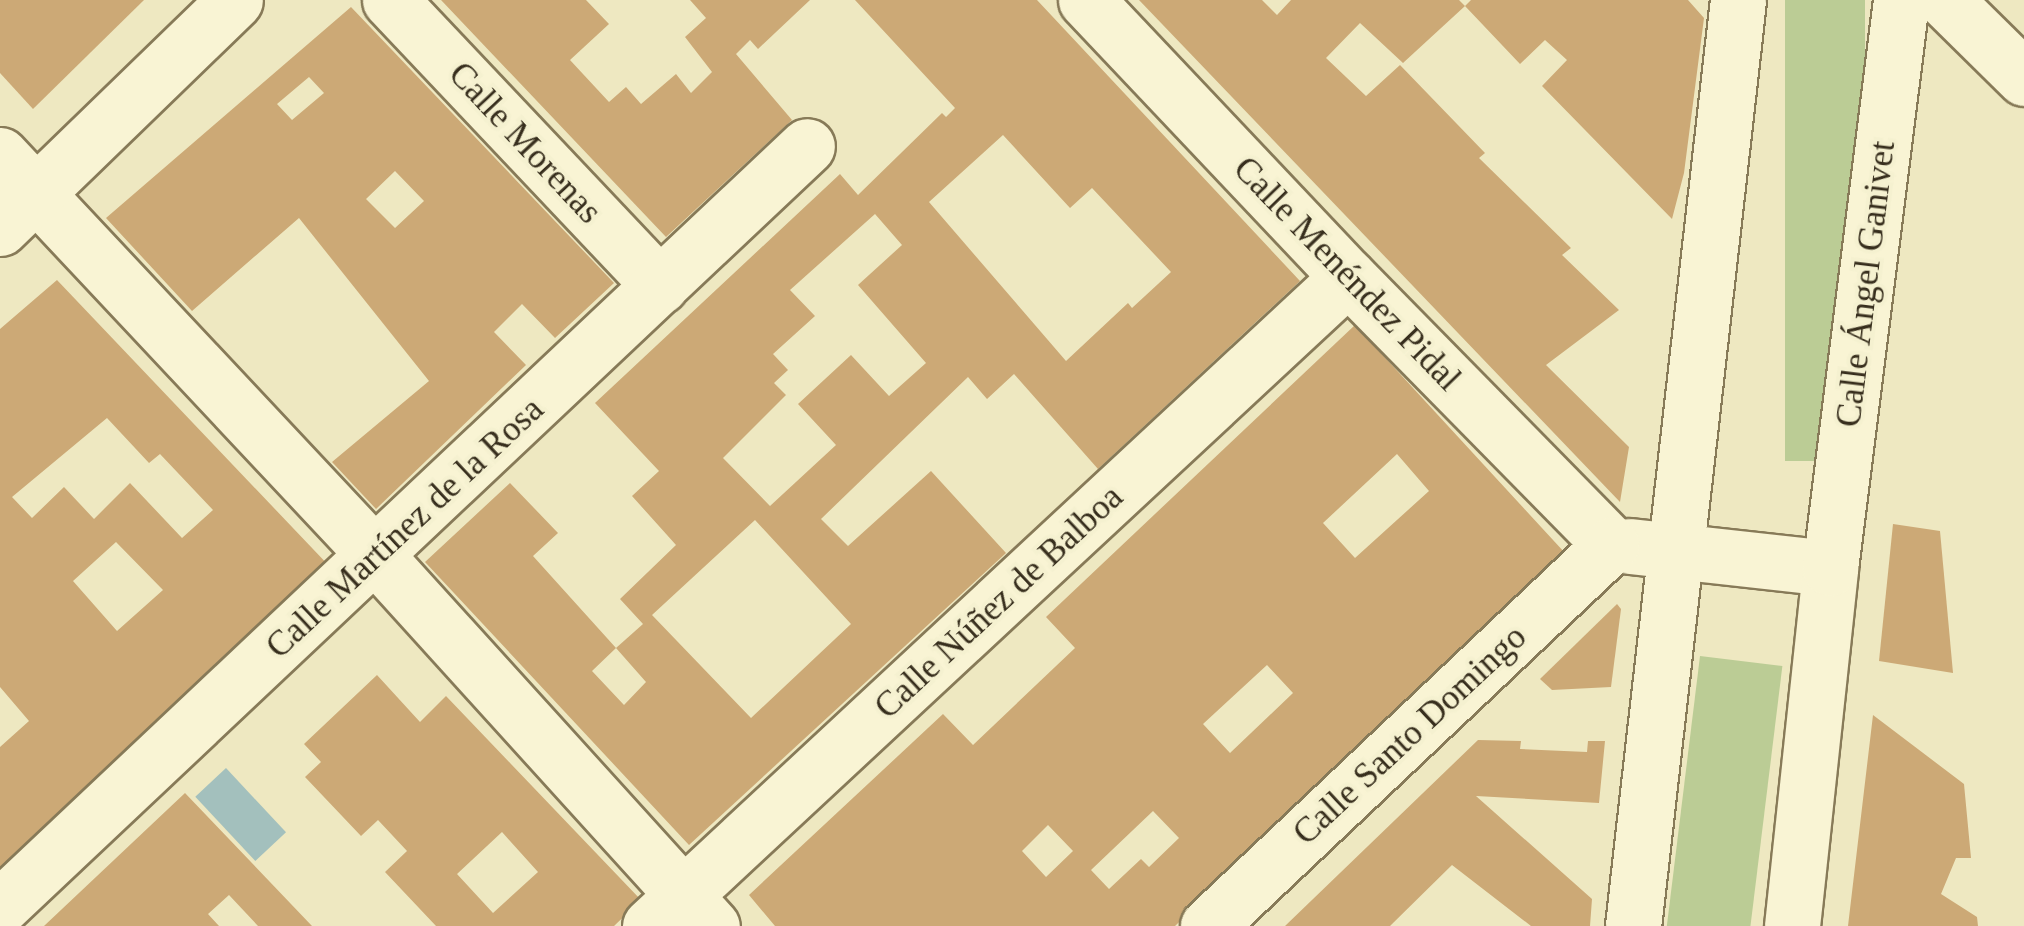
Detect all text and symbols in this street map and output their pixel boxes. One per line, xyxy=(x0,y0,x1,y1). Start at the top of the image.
street label: Calle Morenas xyxy=(440,54,610,232)
street label: Calle Ángel Ganivet xyxy=(1828,139,1904,429)
street label: Calle Menéndez Pidal xyxy=(1225,148,1469,400)
street label: Calle Martínez de la Rosa xyxy=(258,389,552,667)
street label: Calle Núñez de Balboa xyxy=(866,476,1132,728)
street label: Calle Santo Domingo xyxy=(1285,616,1535,854)

